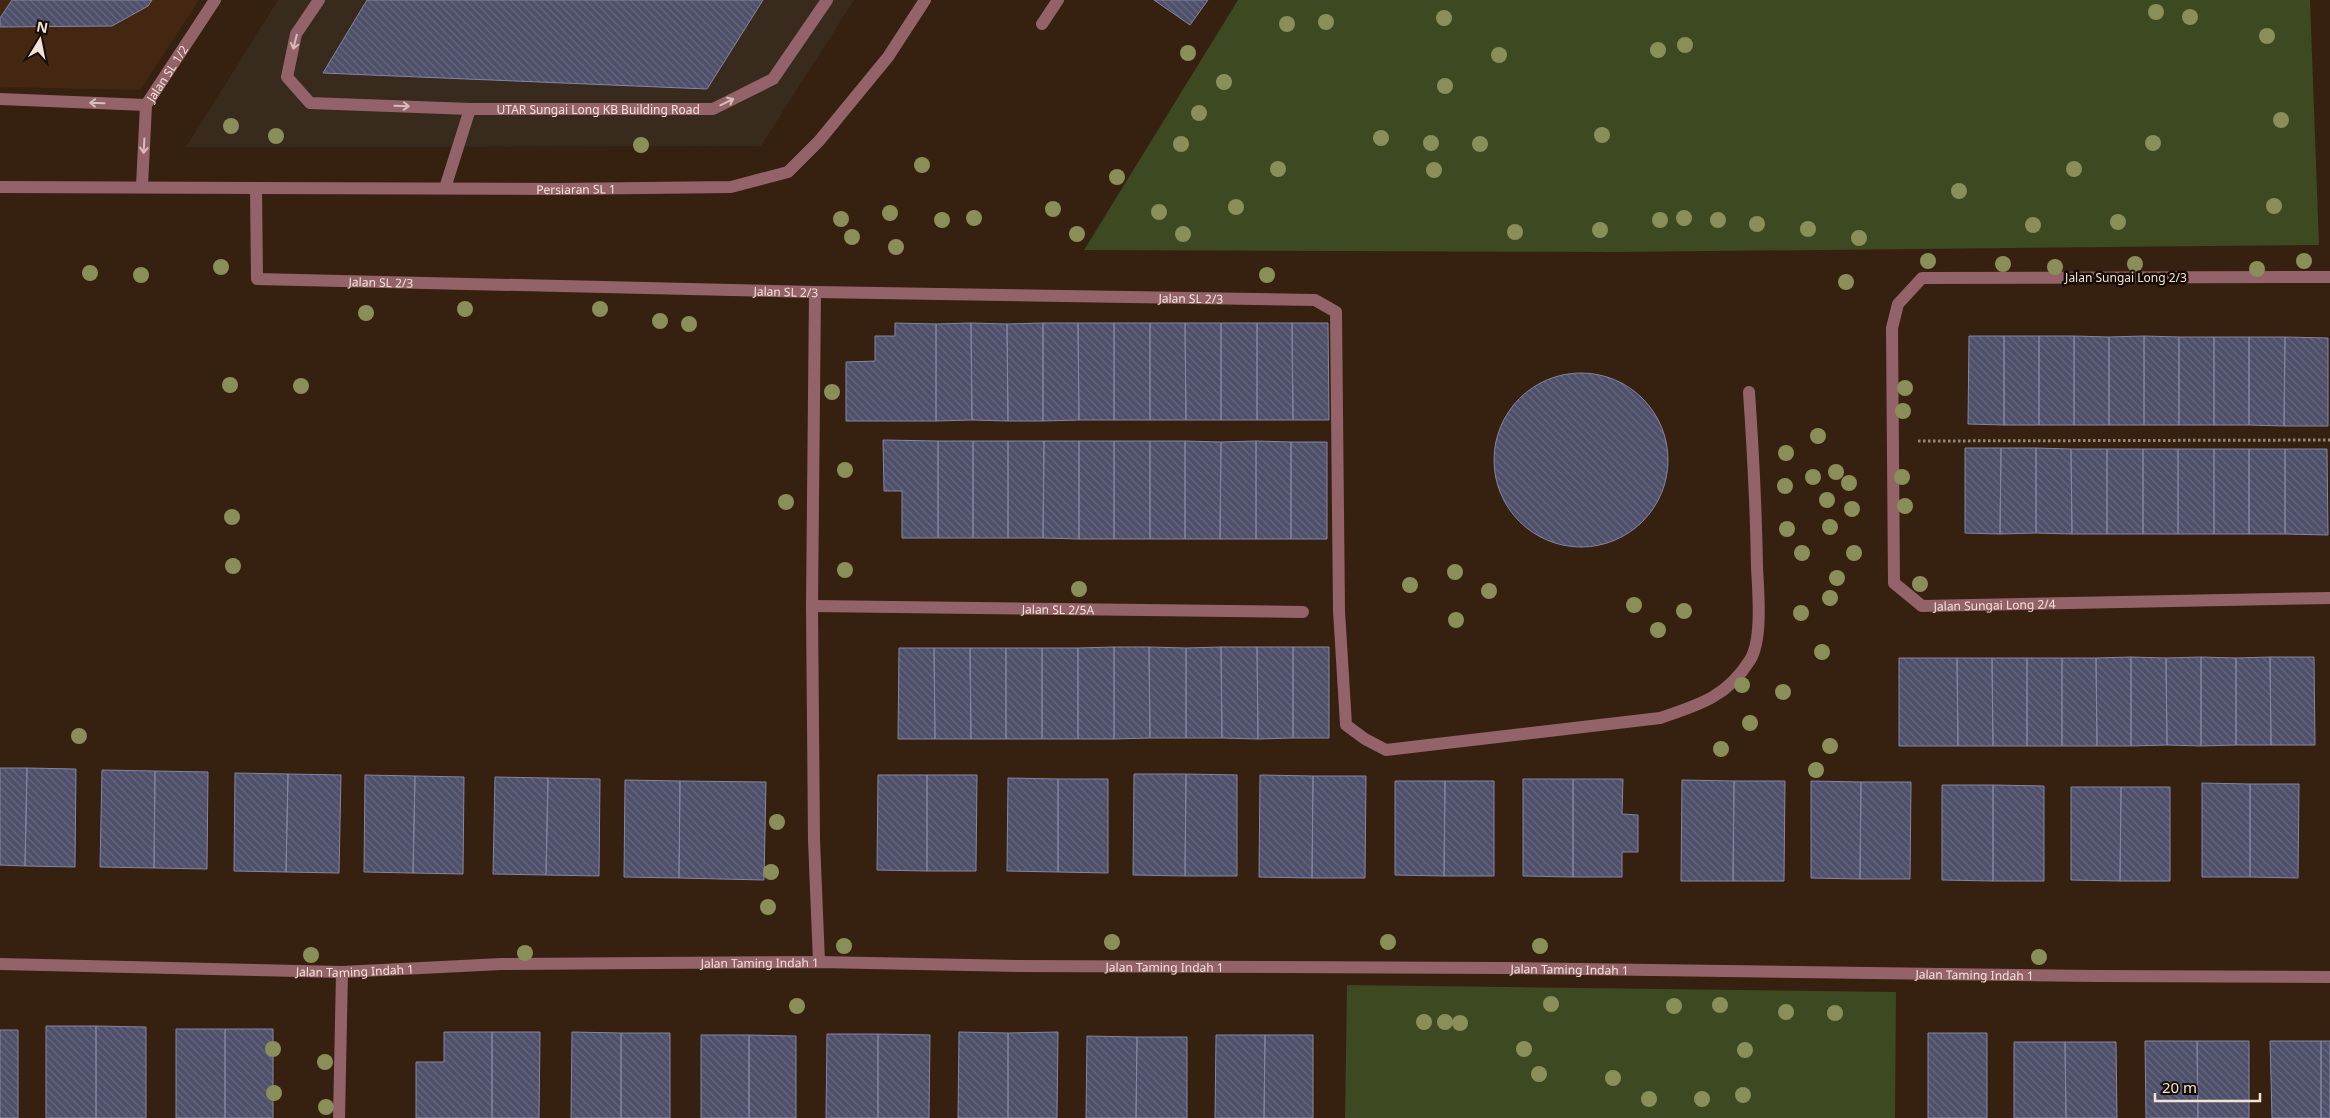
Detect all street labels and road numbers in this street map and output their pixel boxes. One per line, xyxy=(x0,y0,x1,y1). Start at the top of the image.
street label: Jalan SL 1/2 xyxy=(141,42,192,106)
street label: UTAR Sungai Long KB Building Road xyxy=(497,101,700,118)
street label: Persiaran SL 1 xyxy=(536,180,616,198)
street label: Jalan Sungai Long 2/3 xyxy=(2064,269,2187,286)
street label: Jalan SL 2/3 xyxy=(347,273,414,291)
street label: Jalan SL 2/3 xyxy=(752,282,818,301)
street label: Jalan SL 2/3 xyxy=(1157,289,1223,307)
street label: Jalan Sungai Long 2/4 xyxy=(1933,595,2056,614)
street label: Jalan SL 2/5A xyxy=(1021,600,1095,618)
street label: Jalan Taming Indah 1 xyxy=(700,954,819,971)
street label: Jalan Taming Indah 1 xyxy=(1105,958,1224,975)
street label: Jalan Taming Indah 1 xyxy=(295,960,414,981)
street label: Jalan Taming Indah 1 xyxy=(1509,960,1629,978)
street label: Jalan Taming Indah 1 xyxy=(1914,965,2034,984)

